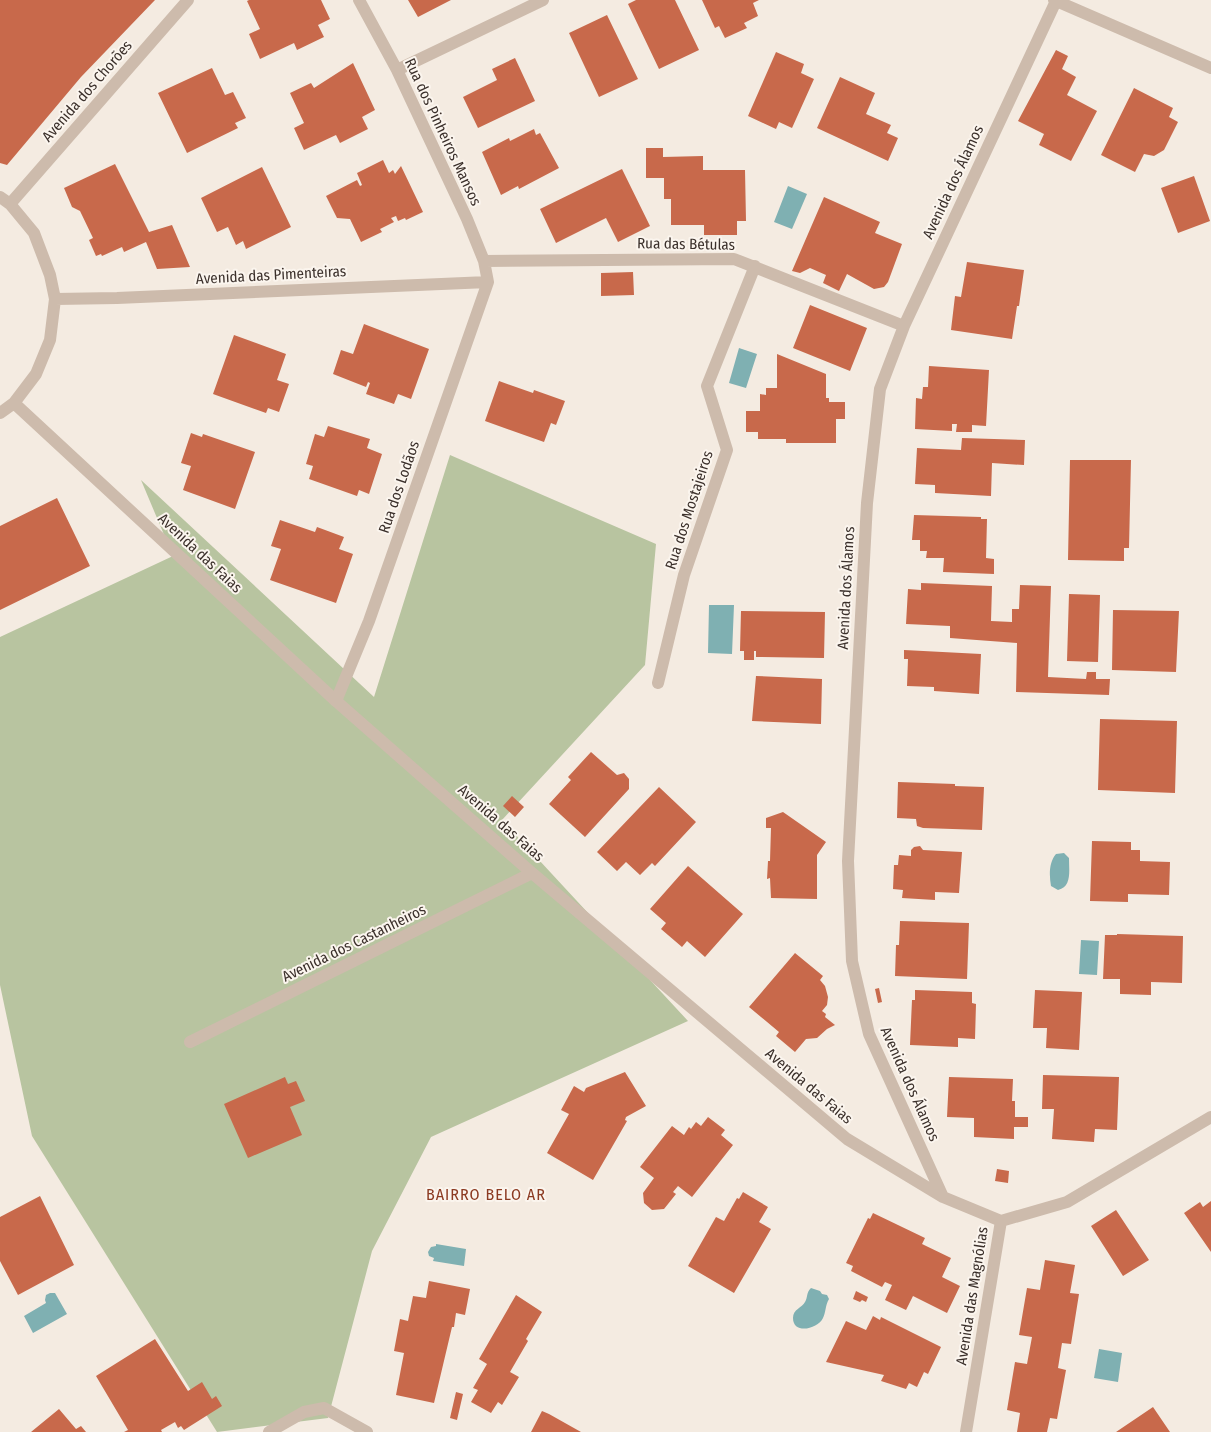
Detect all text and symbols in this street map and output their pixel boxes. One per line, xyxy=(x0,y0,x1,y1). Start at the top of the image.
street label: Avenida dos Chorões xyxy=(38,37,136,145)
street label: Rua dos Pinheiros Mansos xyxy=(401,55,485,209)
street label: Avenida dos Álamos xyxy=(919,122,987,242)
street label: Rua das Bétulas xyxy=(637,234,735,254)
street label: Avenida das Pimenteiras xyxy=(195,262,347,288)
street label: Rua dos Lodãos xyxy=(375,438,423,536)
street label: Rua dos Mostajeiros xyxy=(661,448,717,572)
street label: Avenida das Faias xyxy=(154,510,246,596)
street label: Avenida dos Álamos xyxy=(834,526,858,650)
street label: Avenida das Faias xyxy=(454,781,548,865)
street label: Avenida dos Castanheiros xyxy=(279,900,429,986)
street label: Avenida dos Álamos xyxy=(877,1024,943,1144)
street label: Avenida das Faias xyxy=(762,1044,856,1128)
district label: BAIRRO BELO AR xyxy=(426,1185,546,1204)
street label: Avenida das Magnólias xyxy=(952,1226,992,1366)

